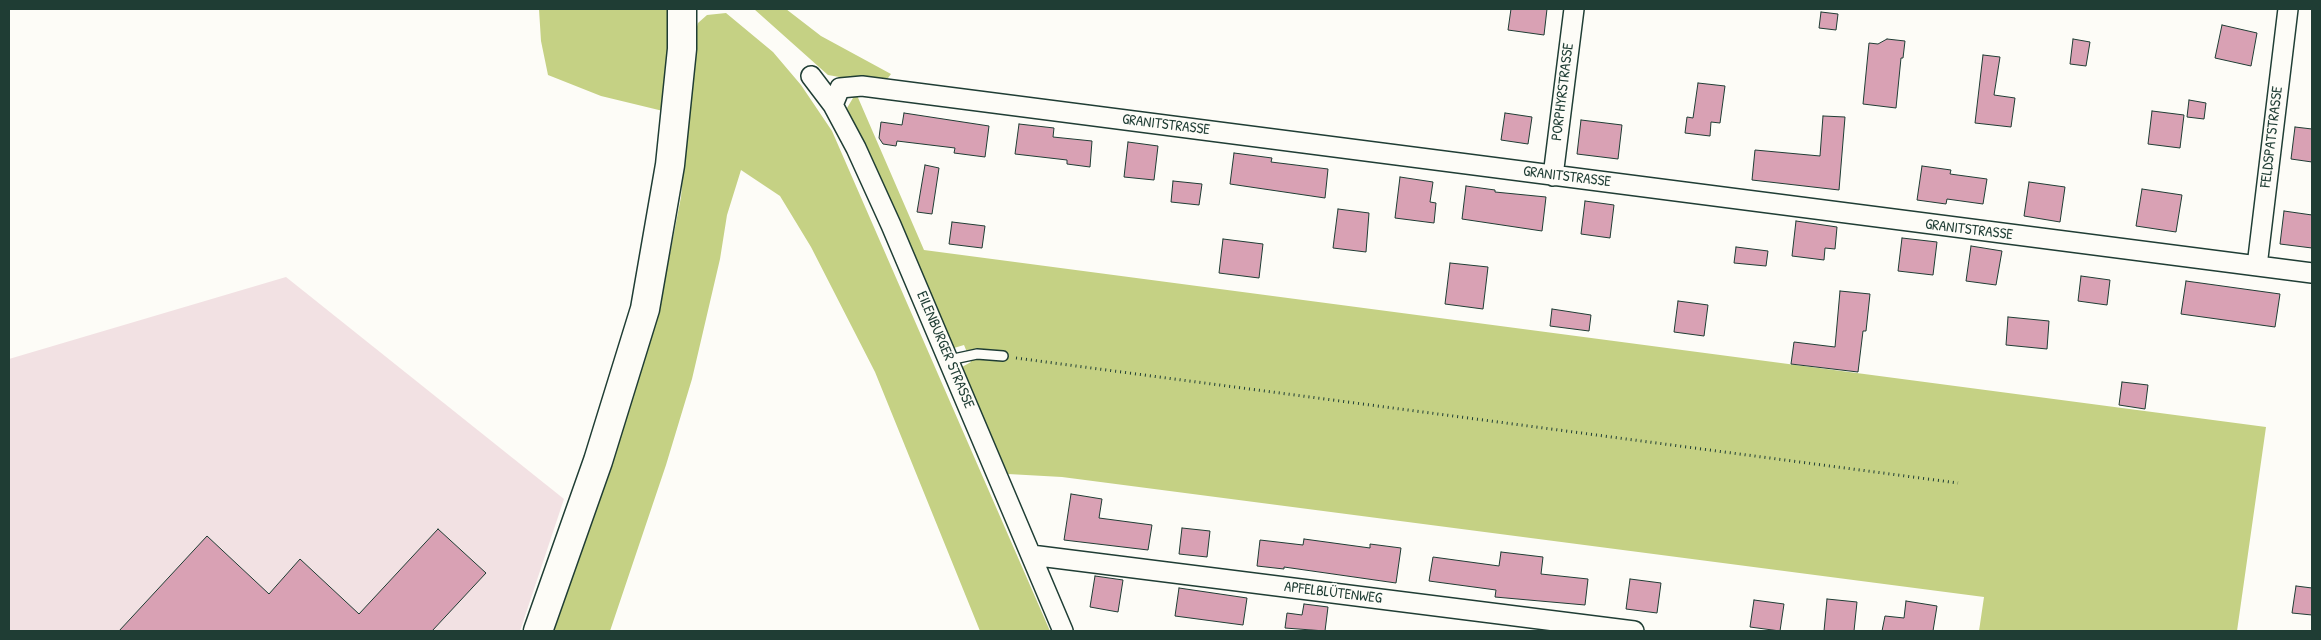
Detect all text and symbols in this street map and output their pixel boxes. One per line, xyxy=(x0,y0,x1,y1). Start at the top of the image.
street label: PORPHYRSTRASSE xyxy=(1548,42,1578,142)
street label: FELDSPATSTRASSE xyxy=(2257,85,2287,189)
street label: GRANITSTRASSE xyxy=(1121,111,1211,139)
street label: GRANITSTRASSE xyxy=(1522,163,1612,191)
street label: GRANITSTRASSE xyxy=(1924,216,2014,244)
street label: EILENBURGER STRASSE xyxy=(912,289,978,411)
street label: APFELBLÜTENWEG xyxy=(1283,578,1383,608)

